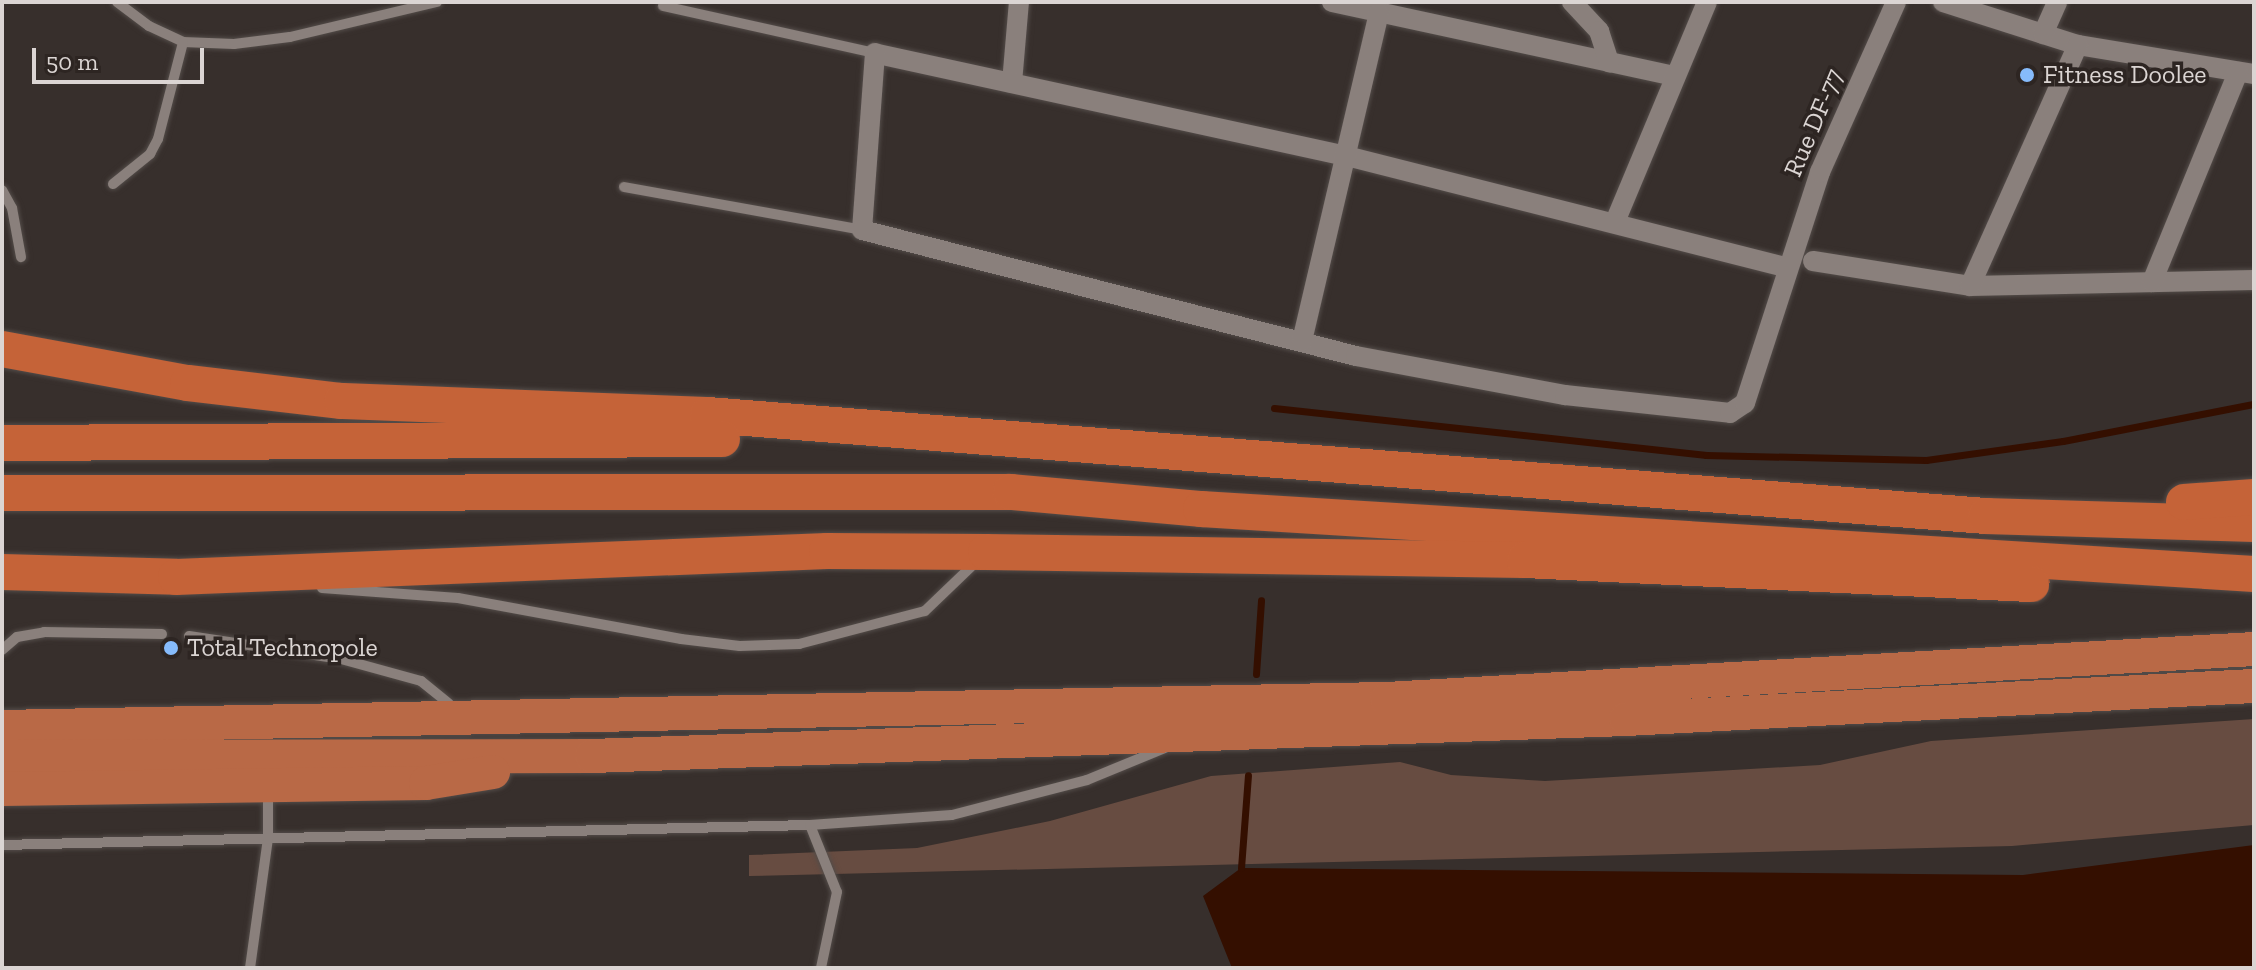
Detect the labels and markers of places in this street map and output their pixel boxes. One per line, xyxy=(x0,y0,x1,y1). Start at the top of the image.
place label: Fitness Doolee xyxy=(2043,59,2207,91)
marker: Fitness Doolee xyxy=(2018,66,2036,84)
place label: Total Technopole xyxy=(187,632,378,664)
marker: Total Technopole xyxy=(162,639,180,657)

